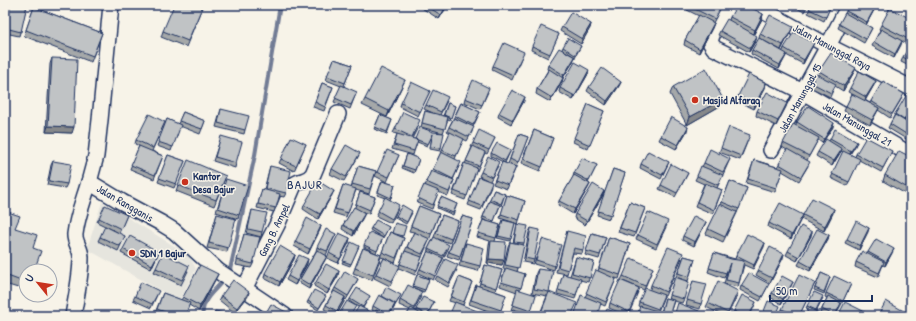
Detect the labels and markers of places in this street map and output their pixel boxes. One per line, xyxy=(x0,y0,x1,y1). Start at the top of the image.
place label: Masjid Alfaraq xyxy=(703,93,761,108)
marker: Masjid Alfaraq xyxy=(690,95,700,105)
place label: Kantor Desa Bajur xyxy=(193,169,236,197)
marker: Kantor Desa Bajur xyxy=(180,177,190,187)
place label: SDN 1 Bajur xyxy=(140,246,187,261)
marker: SDN 1 Bajur xyxy=(127,248,137,258)

